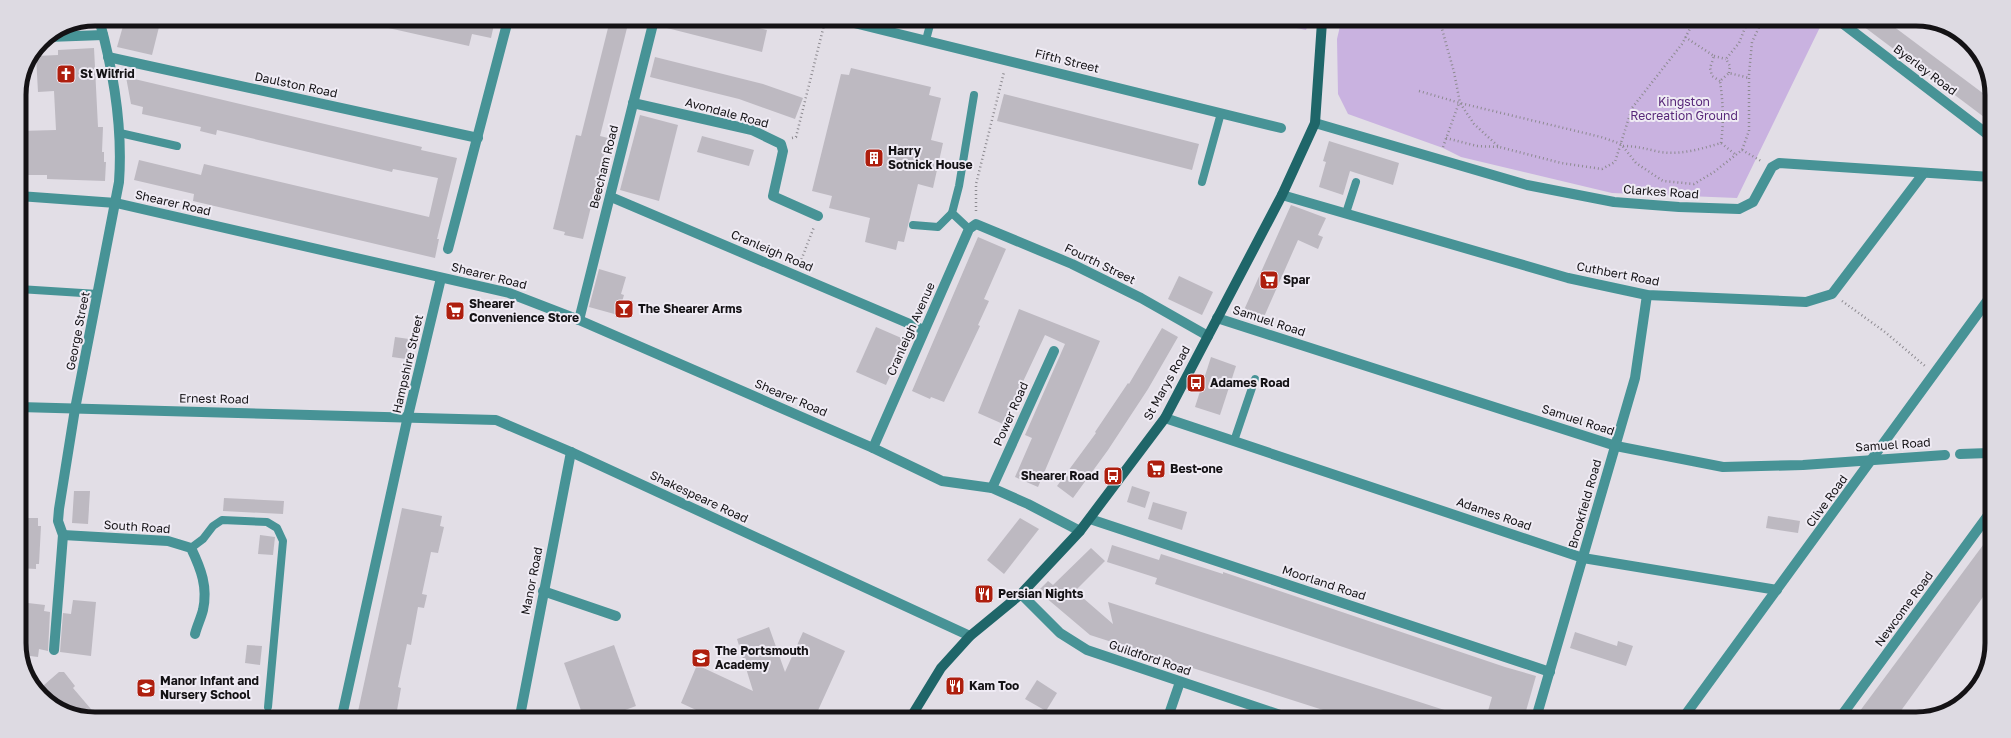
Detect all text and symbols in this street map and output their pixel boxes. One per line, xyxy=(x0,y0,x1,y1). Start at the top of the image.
street label: Byerley Road xyxy=(1891,41,1960,98)
street label: Fifth Street xyxy=(1033,45,1101,76)
church icon: St Wilfrid xyxy=(55,63,77,85)
place label: St Wilfrid xyxy=(80,66,135,81)
street label: Daulston Road xyxy=(253,68,339,101)
street label: Avondale Road xyxy=(684,94,770,131)
park label: Kingston Recreation Ground xyxy=(1630,94,1738,123)
street label: Beecham Road xyxy=(586,123,621,210)
place label: Harry Sotnick House xyxy=(888,143,973,172)
building icon: Harry Sotnick House xyxy=(863,147,885,169)
street label: Clarkes Road xyxy=(1623,181,1699,202)
street label: Shearer Road xyxy=(134,186,213,219)
street label: Cranleigh Road xyxy=(729,226,816,275)
street label: Fourth Street xyxy=(1062,240,1138,287)
street label: Cuthbert Road xyxy=(1575,258,1661,289)
street label: Shearer Road xyxy=(450,259,528,292)
supermarket icon: Spar xyxy=(1258,269,1280,291)
place label: Spar xyxy=(1283,272,1310,287)
street label: Cranleigh Avenue xyxy=(883,280,938,378)
street label: George Street xyxy=(63,290,93,372)
place label: Shearer Convenience Store xyxy=(469,296,579,325)
bar icon: The Shearer Arms xyxy=(613,298,635,320)
supermarket icon: Shearer Convenience Store xyxy=(444,300,466,322)
place label: The Shearer Arms xyxy=(638,301,742,316)
street label: Samuel Road xyxy=(1231,302,1307,339)
street label: Hampshire Street xyxy=(389,313,426,415)
street label: St Marys Road xyxy=(1140,343,1193,423)
bus stop icon: Adames Road xyxy=(1185,372,1207,394)
place label: Adames Road xyxy=(1210,375,1290,390)
street label: Shearer Road xyxy=(753,376,830,420)
street label: Power Road xyxy=(990,379,1031,448)
street label: Ernest Road xyxy=(179,390,249,407)
street label: Samuel Road xyxy=(1540,401,1616,438)
street label: Samuel Road xyxy=(1855,434,1931,455)
supermarket icon: Best-one xyxy=(1145,458,1167,480)
street label: Brookfield Road xyxy=(1565,458,1604,550)
place label: Best-one xyxy=(1170,461,1223,476)
bus stop icon: Shearer Road xyxy=(1102,465,1124,487)
street label: Shakespeare Road xyxy=(648,467,751,526)
place label: Shearer Road xyxy=(1021,468,1099,483)
street label: Clive Road xyxy=(1803,472,1851,530)
street label: Adames Road xyxy=(1455,494,1534,533)
street label: South Road xyxy=(103,517,171,536)
street label: Manor Road xyxy=(518,546,545,616)
street label: Moorland Road xyxy=(1280,562,1368,603)
street label: Newcome Road xyxy=(1871,568,1936,649)
restaurant icon: Persian Nights xyxy=(973,583,995,605)
place label: Persian Nights xyxy=(998,586,1084,601)
street label: Guildford Road xyxy=(1107,636,1193,679)
place label: The Portsmouth Academy xyxy=(715,643,809,672)
school or university icon: The Portsmouth Academy xyxy=(690,647,712,669)
place label: Manor Infant and Nursery School xyxy=(160,673,259,702)
restaurant icon: Kam Too xyxy=(944,675,966,697)
school or university icon: Manor Infant and Nursery School xyxy=(135,677,157,699)
place label: Kam Too xyxy=(969,678,1019,693)

